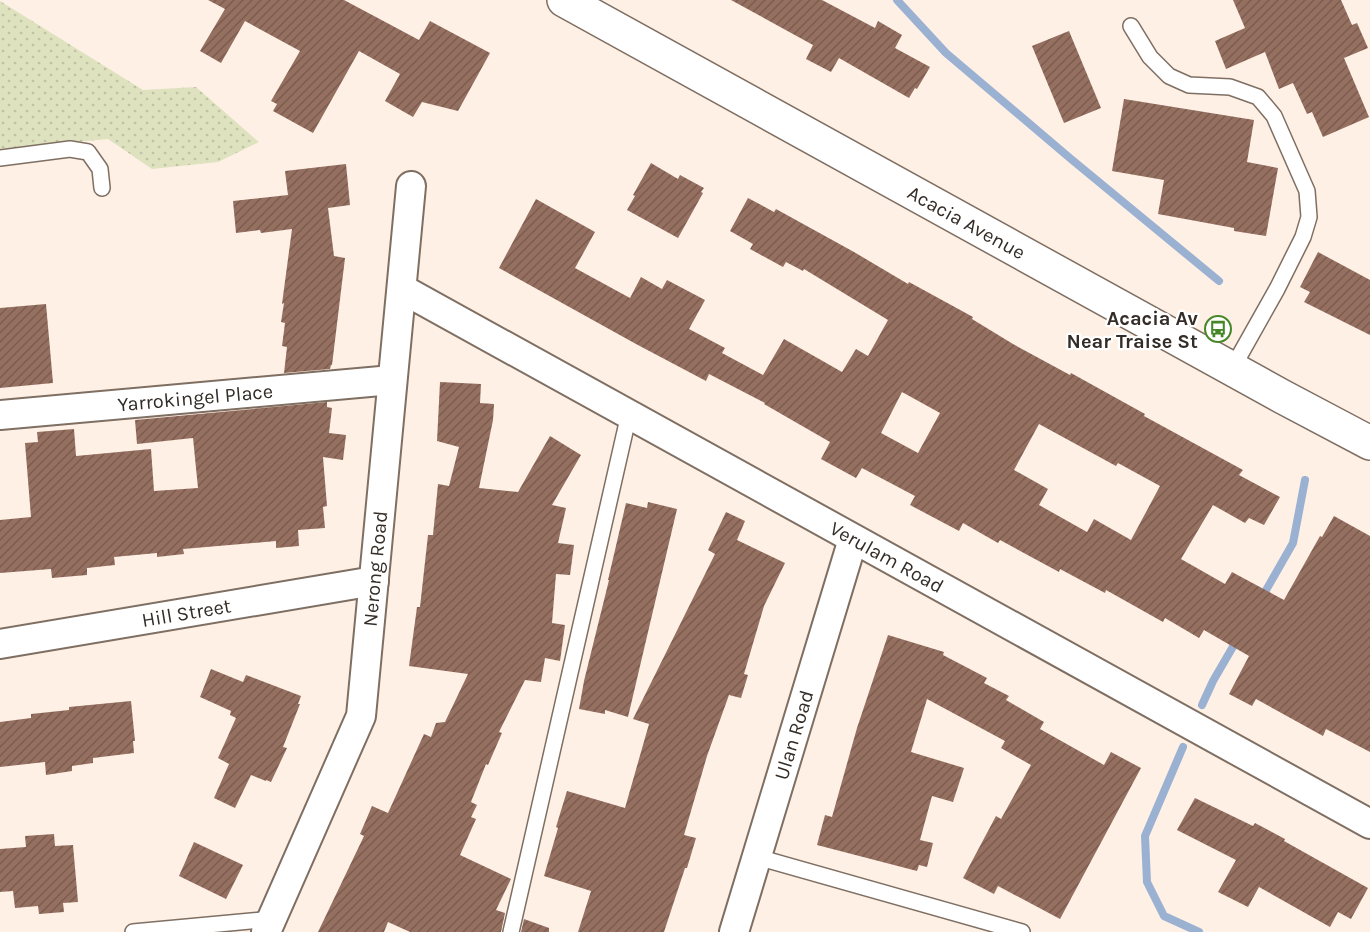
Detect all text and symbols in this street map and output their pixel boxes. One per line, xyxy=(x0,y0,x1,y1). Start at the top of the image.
street label: Acacia Avenue xyxy=(904,181,1030,264)
place label: Acacia Av Near Traise St xyxy=(1067,307,1199,353)
bus stop icon: Acacia Av Near Traise St xyxy=(1203,314,1233,344)
street label: Yarrokingel Place xyxy=(117,379,274,416)
street label: Nerong Road xyxy=(358,510,392,628)
street label: Verulam Road xyxy=(826,516,948,598)
street label: Hill Street xyxy=(140,594,233,631)
street label: Ulan Road xyxy=(769,687,818,782)

